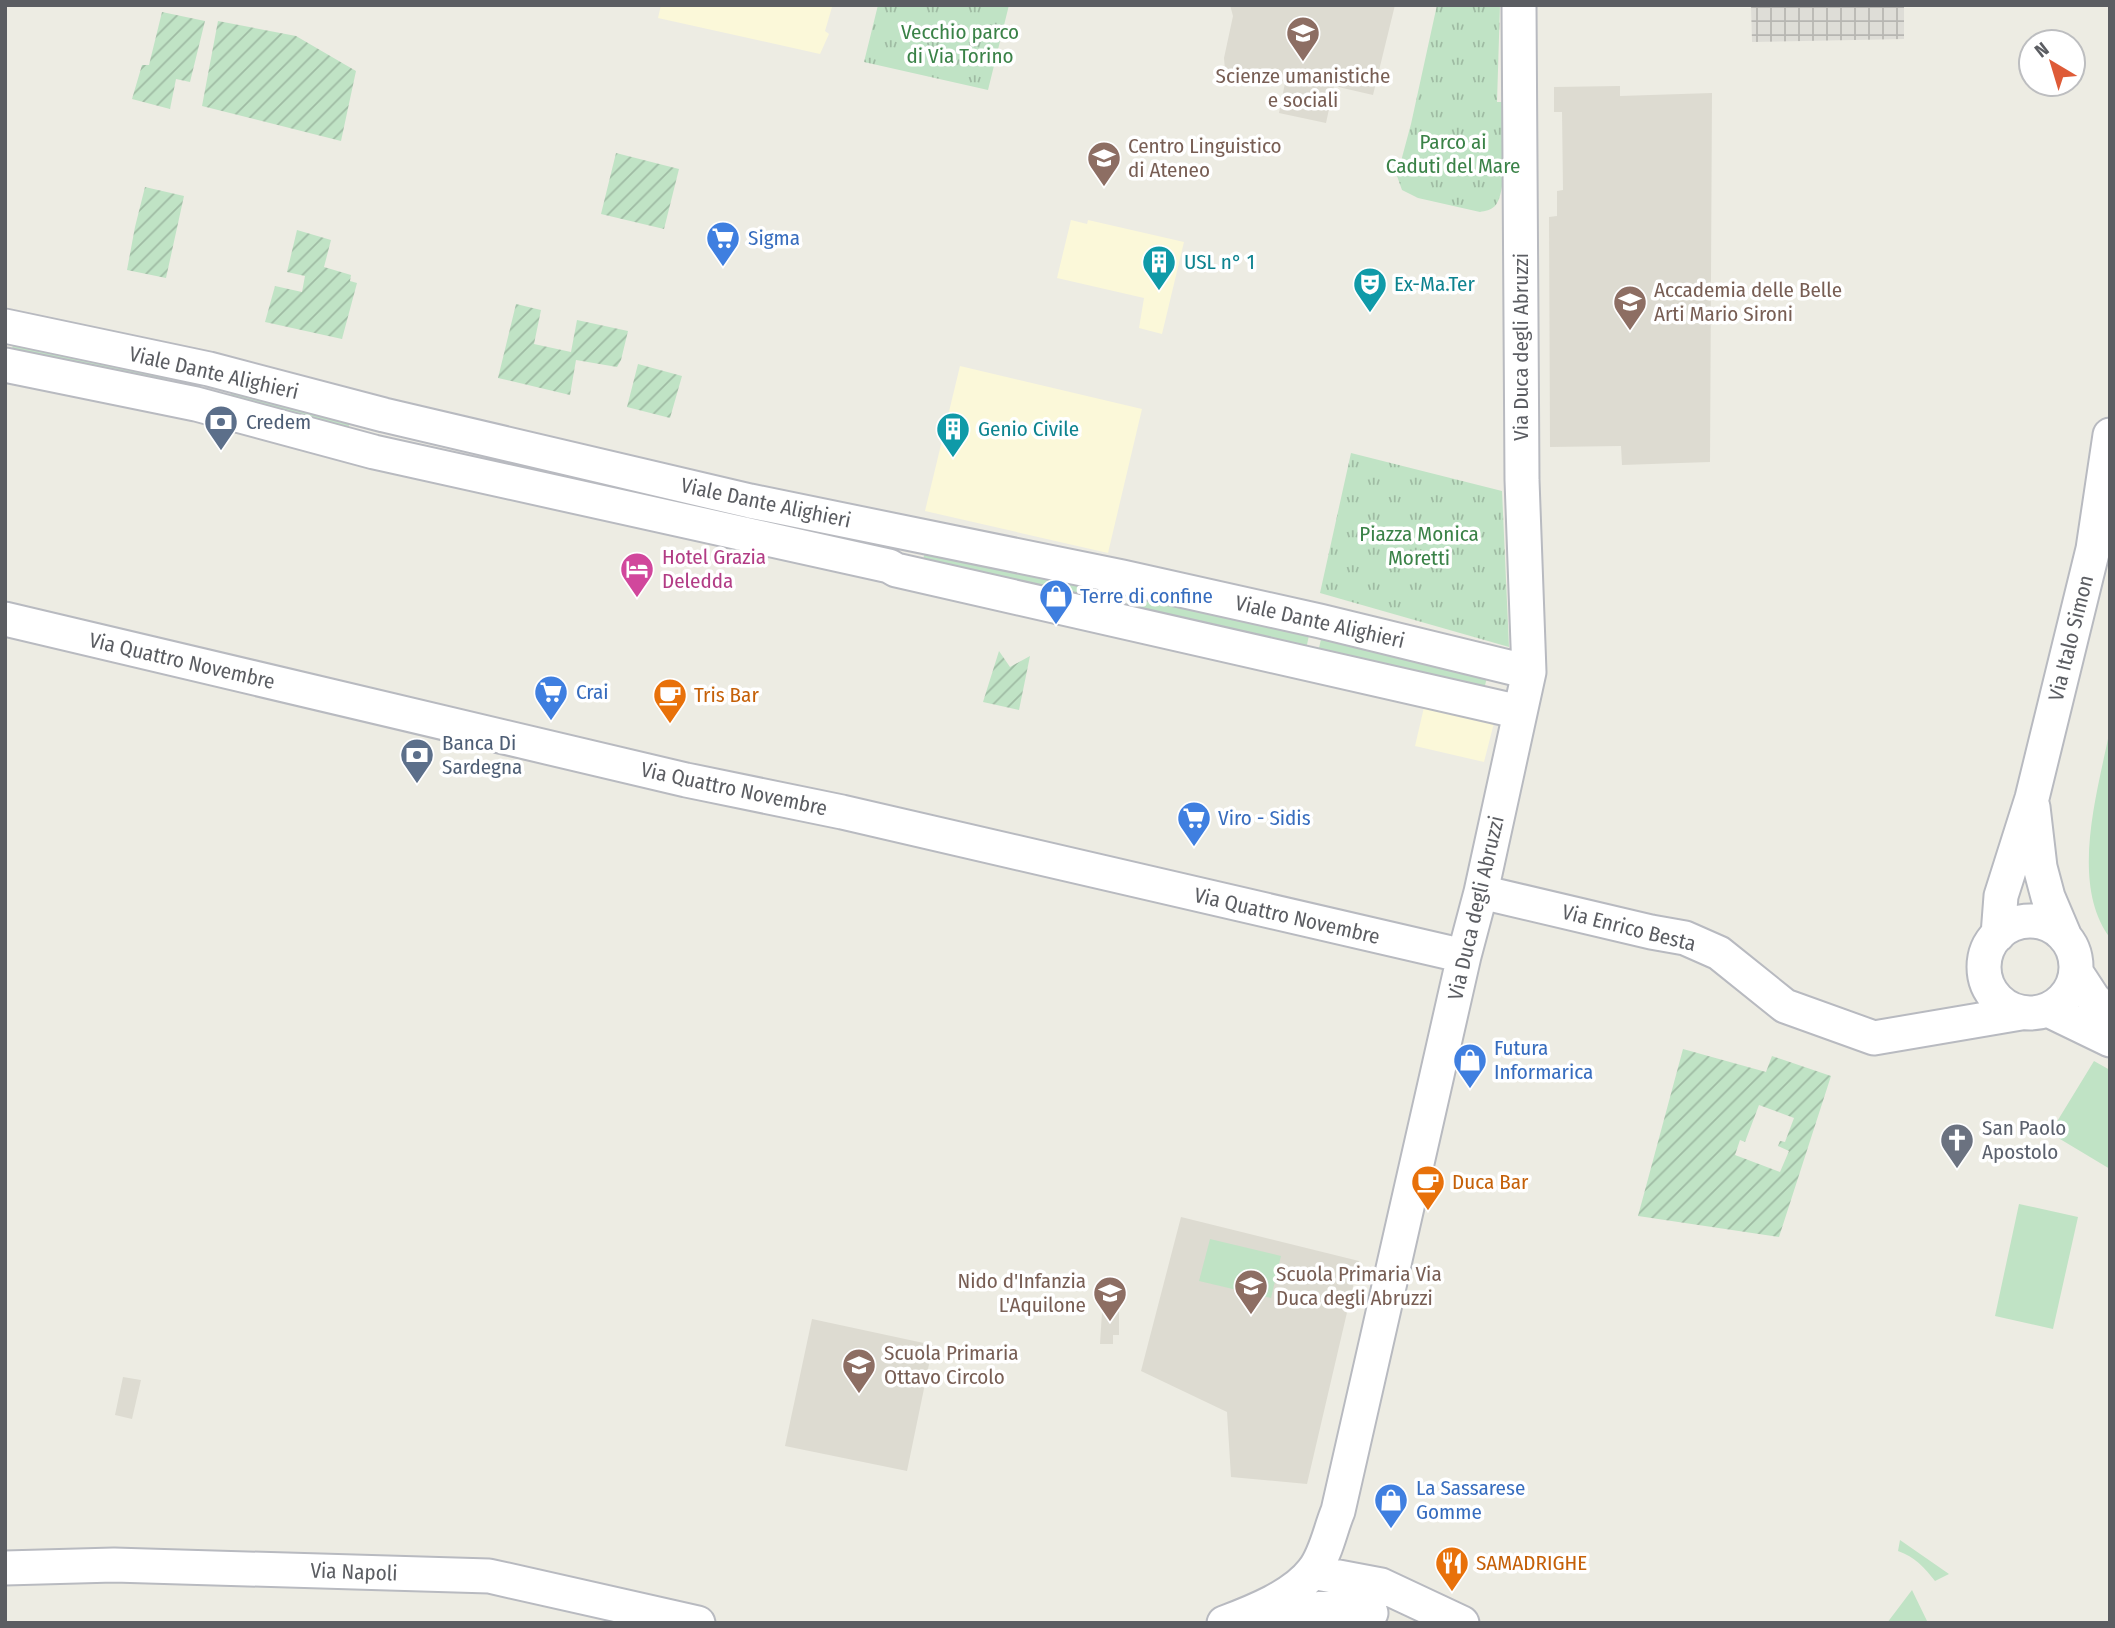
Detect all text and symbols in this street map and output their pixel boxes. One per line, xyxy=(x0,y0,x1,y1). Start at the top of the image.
school or university icon: Scienze umanistiche e sociali xyxy=(1284,14,1322,63)
park label: Vecchio parco di Via Torino xyxy=(901,19,1019,69)
north arrow xyxy=(2017,28,2087,98)
text: N xyxy=(2030,37,2053,63)
place label: Scienze umanistiche e sociali xyxy=(1216,63,1390,113)
park label: Parco ai Caduti del Mare xyxy=(1386,129,1520,179)
place label: Centro Linguistico di Ateneo xyxy=(1128,133,1282,183)
school or university icon: Centro Linguistico di Ateneo xyxy=(1085,139,1123,188)
supermarket icon: Sigma xyxy=(704,219,742,268)
place label: Sigma xyxy=(748,225,800,251)
building icon: USL n° 1 xyxy=(1140,243,1178,292)
place label: USL n° 1 xyxy=(1184,249,1255,275)
street label: Via Duca degli Abruzzi xyxy=(1508,253,1534,441)
theatre icon: Ex-Ma.Ter xyxy=(1351,265,1389,314)
place label: Ex-Ma.Ter xyxy=(1394,271,1475,297)
place label: Accademia delle Belle Arti Mario Sironi xyxy=(1654,277,1842,327)
school or university icon: Accademia delle Belle Arti Mario Sironi xyxy=(1611,283,1649,332)
street label: Viale Dante Alighieri xyxy=(127,341,301,405)
bank icon: Credem xyxy=(202,403,240,452)
place label: Credem xyxy=(246,409,311,435)
building icon: Genio Civile xyxy=(934,410,972,459)
place label: Genio Civile xyxy=(978,416,1079,442)
street label: Viale Dante Alighieri xyxy=(679,472,853,534)
park label: Piazza Monica Moretti xyxy=(1359,521,1479,571)
place label: Hotel Grazia Deledda xyxy=(662,544,766,594)
hotel icon: Hotel Grazia Deledda xyxy=(618,550,656,599)
street label: Via Italo Simon xyxy=(2043,572,2099,704)
shop icon: Terre di confine xyxy=(1037,577,1075,626)
place label: Terre di confine xyxy=(1080,583,1213,609)
street label: Viale Dante Alighieri xyxy=(1233,590,1407,654)
street label: Via Quattro Novembre xyxy=(87,627,277,695)
supermarket icon: Crai xyxy=(532,673,570,722)
cafe icon: Tris Bar xyxy=(651,676,689,725)
place label: Crai xyxy=(576,679,609,705)
place label: Tris Bar xyxy=(694,682,759,708)
place label: Banca Di Sardegna xyxy=(442,730,522,780)
bank icon: Banca Di Sardegna xyxy=(398,736,436,785)
street label: Via Quattro Novembre xyxy=(638,757,830,821)
supermarket icon: Viro - Sidis xyxy=(1175,799,1213,848)
place label: Viro - Sidis xyxy=(1218,805,1311,831)
street label: Via Duca degli Abruzzi xyxy=(1442,813,1510,1003)
street label: Via Quattro Novembre xyxy=(1192,882,1382,950)
street label: Via Enrico Besta xyxy=(1559,899,1699,957)
place label: Futura Informarica xyxy=(1494,1035,1593,1085)
shop icon: Futura Informarica xyxy=(1451,1041,1489,1090)
place label: San Paolo Apostolo xyxy=(1982,1115,2066,1165)
church icon: San Paolo Apostolo xyxy=(1938,1121,1976,1170)
cafe icon: Duca Bar xyxy=(1409,1163,1447,1212)
place label: Duca Bar xyxy=(1452,1169,1529,1195)
place label: Scuola Primaria Via Duca degli Abruzzi xyxy=(1276,1261,1442,1311)
school or university icon: Scuola Primaria Via Duca degli Abruzzi xyxy=(1232,1267,1270,1316)
place label: Nido d'Infanzia L'Aquilone xyxy=(957,1268,1086,1318)
school or university icon: Nido d'Infanzia L'Aquilone xyxy=(1091,1274,1129,1323)
place label: Scuola Primaria Ottavo Circolo xyxy=(884,1340,1018,1390)
school or university icon: Scuola Primaria Ottavo Circolo xyxy=(840,1346,878,1395)
place label: La Sassarese Gomme xyxy=(1416,1475,1525,1525)
shop icon: La Sassarese Gomme xyxy=(1372,1481,1410,1530)
restaurant icon: SAMADRIGHE xyxy=(1433,1544,1471,1593)
place label: SAMADRIGHE xyxy=(1476,1550,1587,1576)
street label: Via Napoli xyxy=(310,1557,398,1587)

